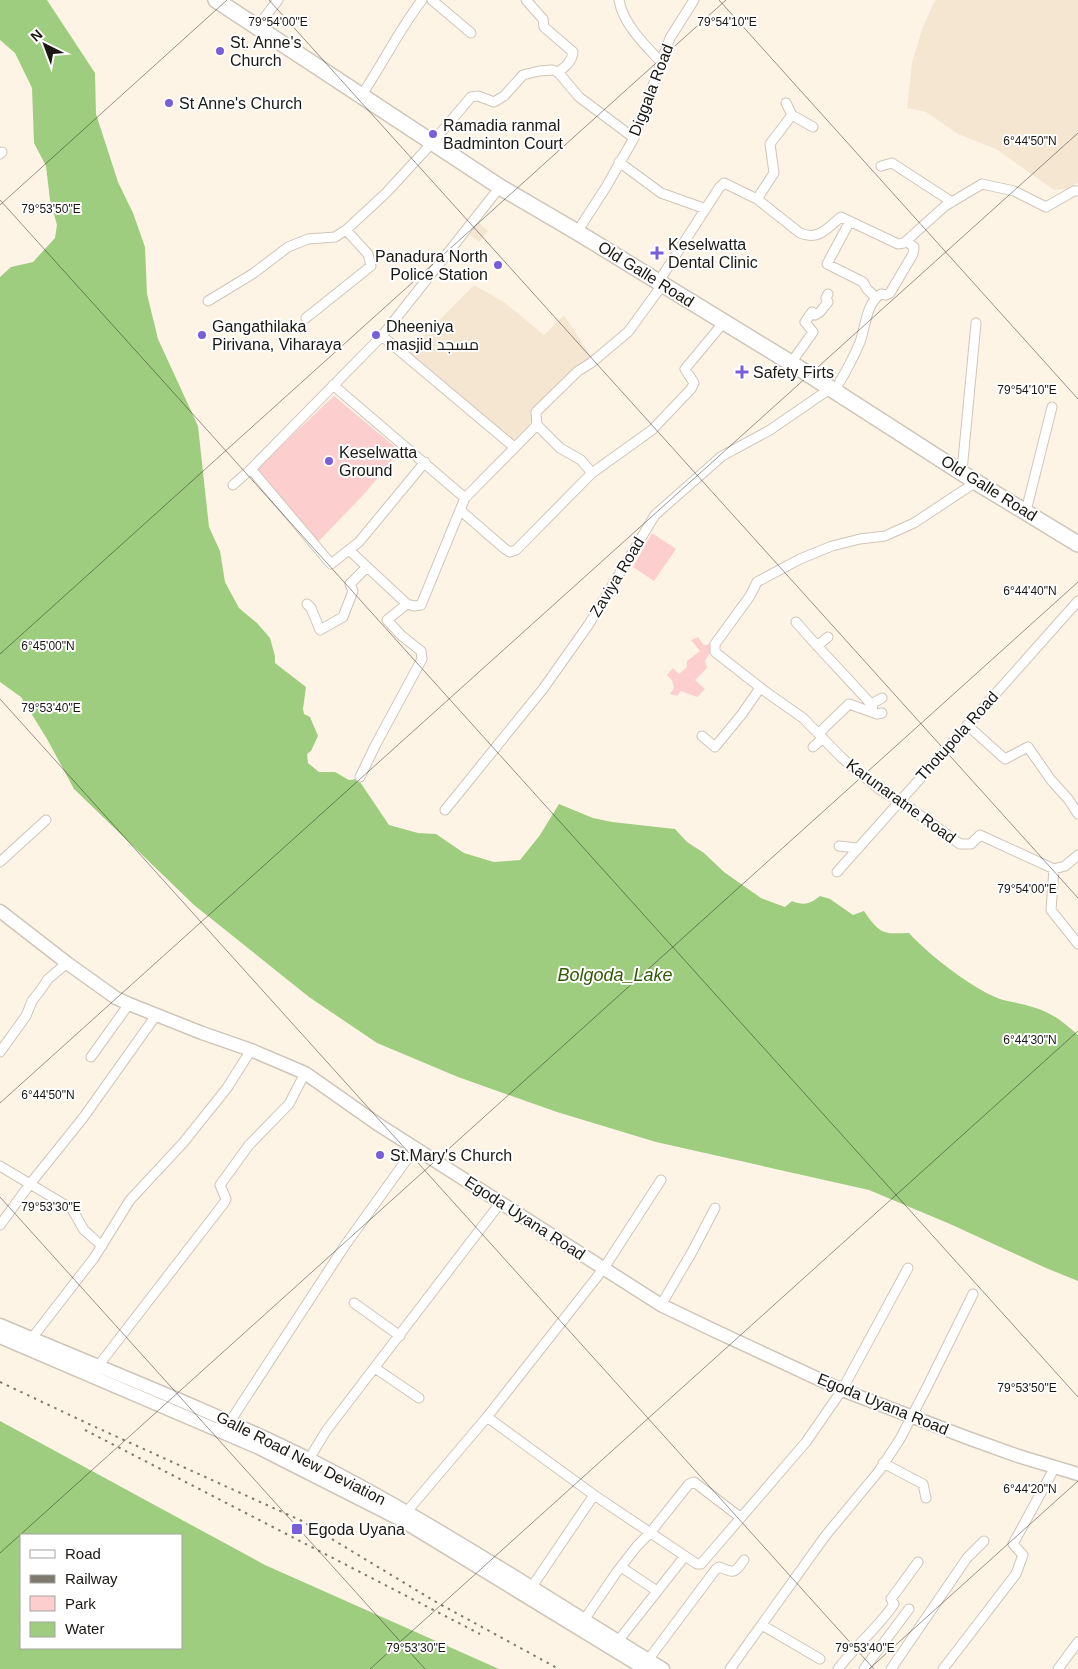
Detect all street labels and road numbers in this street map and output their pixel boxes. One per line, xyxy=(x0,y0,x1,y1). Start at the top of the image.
street label: Diggala Road xyxy=(626,42,676,138)
street label: Old Galle Road xyxy=(595,238,697,310)
street label: Old Galle Road xyxy=(938,452,1040,524)
street label: Zaviya Road xyxy=(587,534,647,620)
street label: Thotupola Road xyxy=(913,688,1001,784)
street label: Karunaratne Road xyxy=(843,756,959,846)
street label: Egoda Uyana Road xyxy=(462,1173,588,1263)
street label: Egoda Uyana Road xyxy=(815,1370,951,1438)
street label: Galle Road New Deviation xyxy=(214,1408,388,1508)

